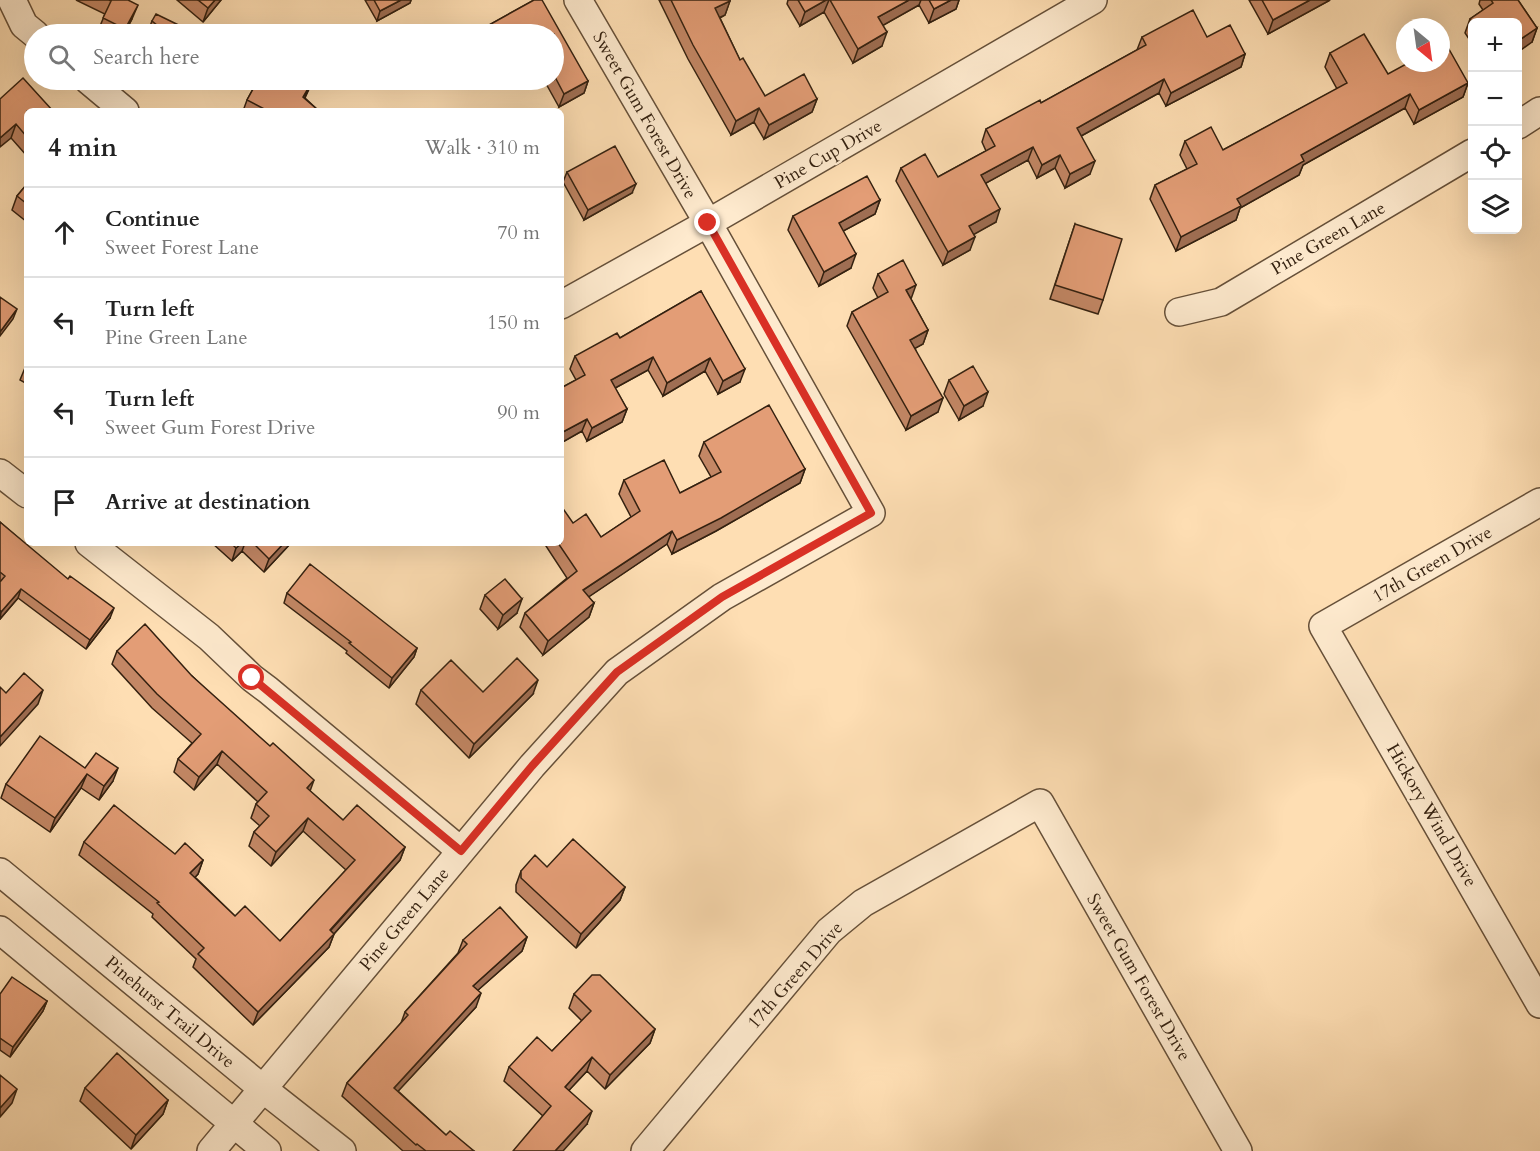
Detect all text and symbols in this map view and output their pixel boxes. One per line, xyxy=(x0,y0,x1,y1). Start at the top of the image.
north arrow xyxy=(1396,18,1450,72)
map controls xyxy=(1468,18,1522,234)
button: + xyxy=(1468,18,1522,72)
search box xyxy=(24,24,564,90)
street label: Sweet Gum Forest Drive xyxy=(586,27,703,203)
icon: search xyxy=(45,41,78,74)
text: Search here xyxy=(93,42,200,72)
button: − xyxy=(1468,72,1522,126)
street label: Pine Cup Drive xyxy=(770,113,887,195)
button: locate xyxy=(1468,126,1522,180)
text: 4 min xyxy=(48,130,117,165)
text: Walk · 310 m xyxy=(425,134,540,161)
button: layers xyxy=(1468,180,1522,234)
street label: Pine Green Lane xyxy=(1266,196,1390,281)
text: Continue xyxy=(105,204,200,234)
route end xyxy=(694,209,720,235)
icon: ahead xyxy=(48,216,81,249)
text: 70 m xyxy=(497,219,540,246)
text: Sweet Forest Lane xyxy=(105,234,259,261)
text: Turn left xyxy=(105,294,194,324)
icon: left xyxy=(48,306,81,339)
text: 150 m xyxy=(487,309,540,336)
text: Pine Green Lane xyxy=(105,324,248,351)
text: Turn left xyxy=(105,384,194,414)
icon: left xyxy=(48,396,81,429)
text: 90 m xyxy=(497,399,540,426)
text: Sweet Gum Forest Drive xyxy=(105,414,315,441)
icon: arrive xyxy=(48,486,81,519)
text: Arrive at destination xyxy=(105,487,310,517)
street label: 17th Green Drive xyxy=(1368,520,1497,609)
route start xyxy=(238,664,264,690)
street label: Hickory Wind Drive xyxy=(1380,739,1483,892)
street label: Pine Green Lane xyxy=(354,862,455,976)
street label: Sweet Gum Forest Drive xyxy=(1080,889,1197,1065)
street label: 17th Green Drive xyxy=(742,916,849,1034)
street label: Pinehurst Trail Drive xyxy=(99,951,240,1074)

